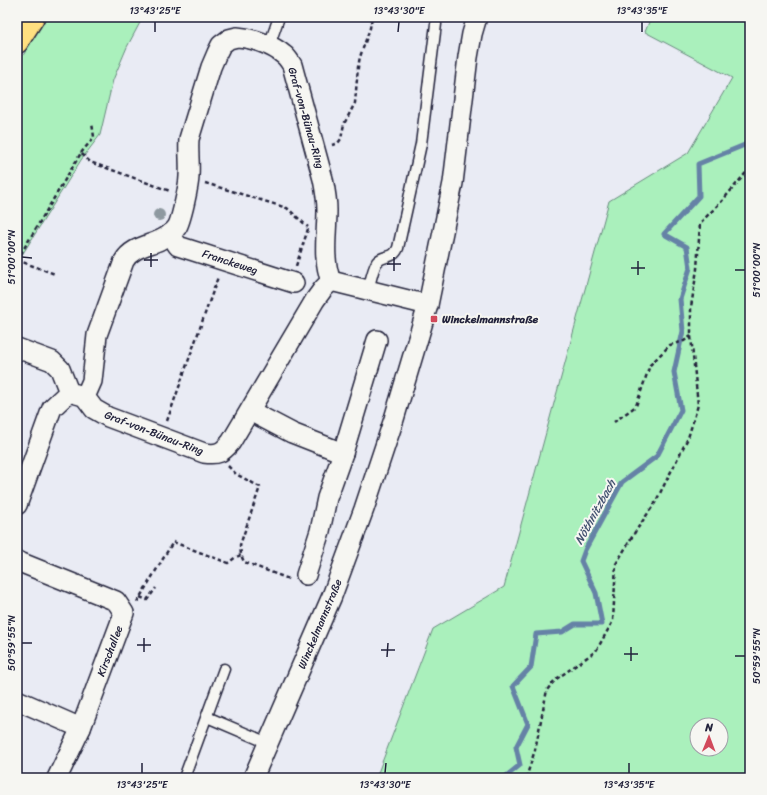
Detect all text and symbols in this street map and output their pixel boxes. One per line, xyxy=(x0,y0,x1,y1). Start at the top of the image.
text: 13°43'25"E xyxy=(129,2,182,20)
text: 13°43'30"E xyxy=(373,2,426,20)
text: 13°43'35"E xyxy=(617,2,669,20)
street label: Graf-von-Bünau-Ring xyxy=(282,65,330,172)
text: 51°00'00"N xyxy=(3,230,21,284)
text: 51°00'00"N xyxy=(748,243,766,297)
street label: Franckeweg xyxy=(200,244,261,280)
place label: Winckelmannstraße xyxy=(442,310,539,329)
marker: Winckelmannstraße xyxy=(429,314,439,324)
street label: Graf-von-Bünau-Ring xyxy=(102,405,207,461)
water label: Nöthnitzbach xyxy=(568,474,623,549)
street label: Winckelmannstraße xyxy=(292,576,348,672)
text: 50°59'55"N xyxy=(3,615,21,671)
street label: Kirschallee xyxy=(92,622,129,679)
text: 50°59'55"N xyxy=(748,628,766,684)
north arrow xyxy=(689,717,729,757)
text: N xyxy=(704,718,714,737)
text: 13°43'25"E xyxy=(116,776,169,794)
text: 13°43'30"E xyxy=(359,776,412,794)
text: 13°43'35"E xyxy=(604,776,656,794)

